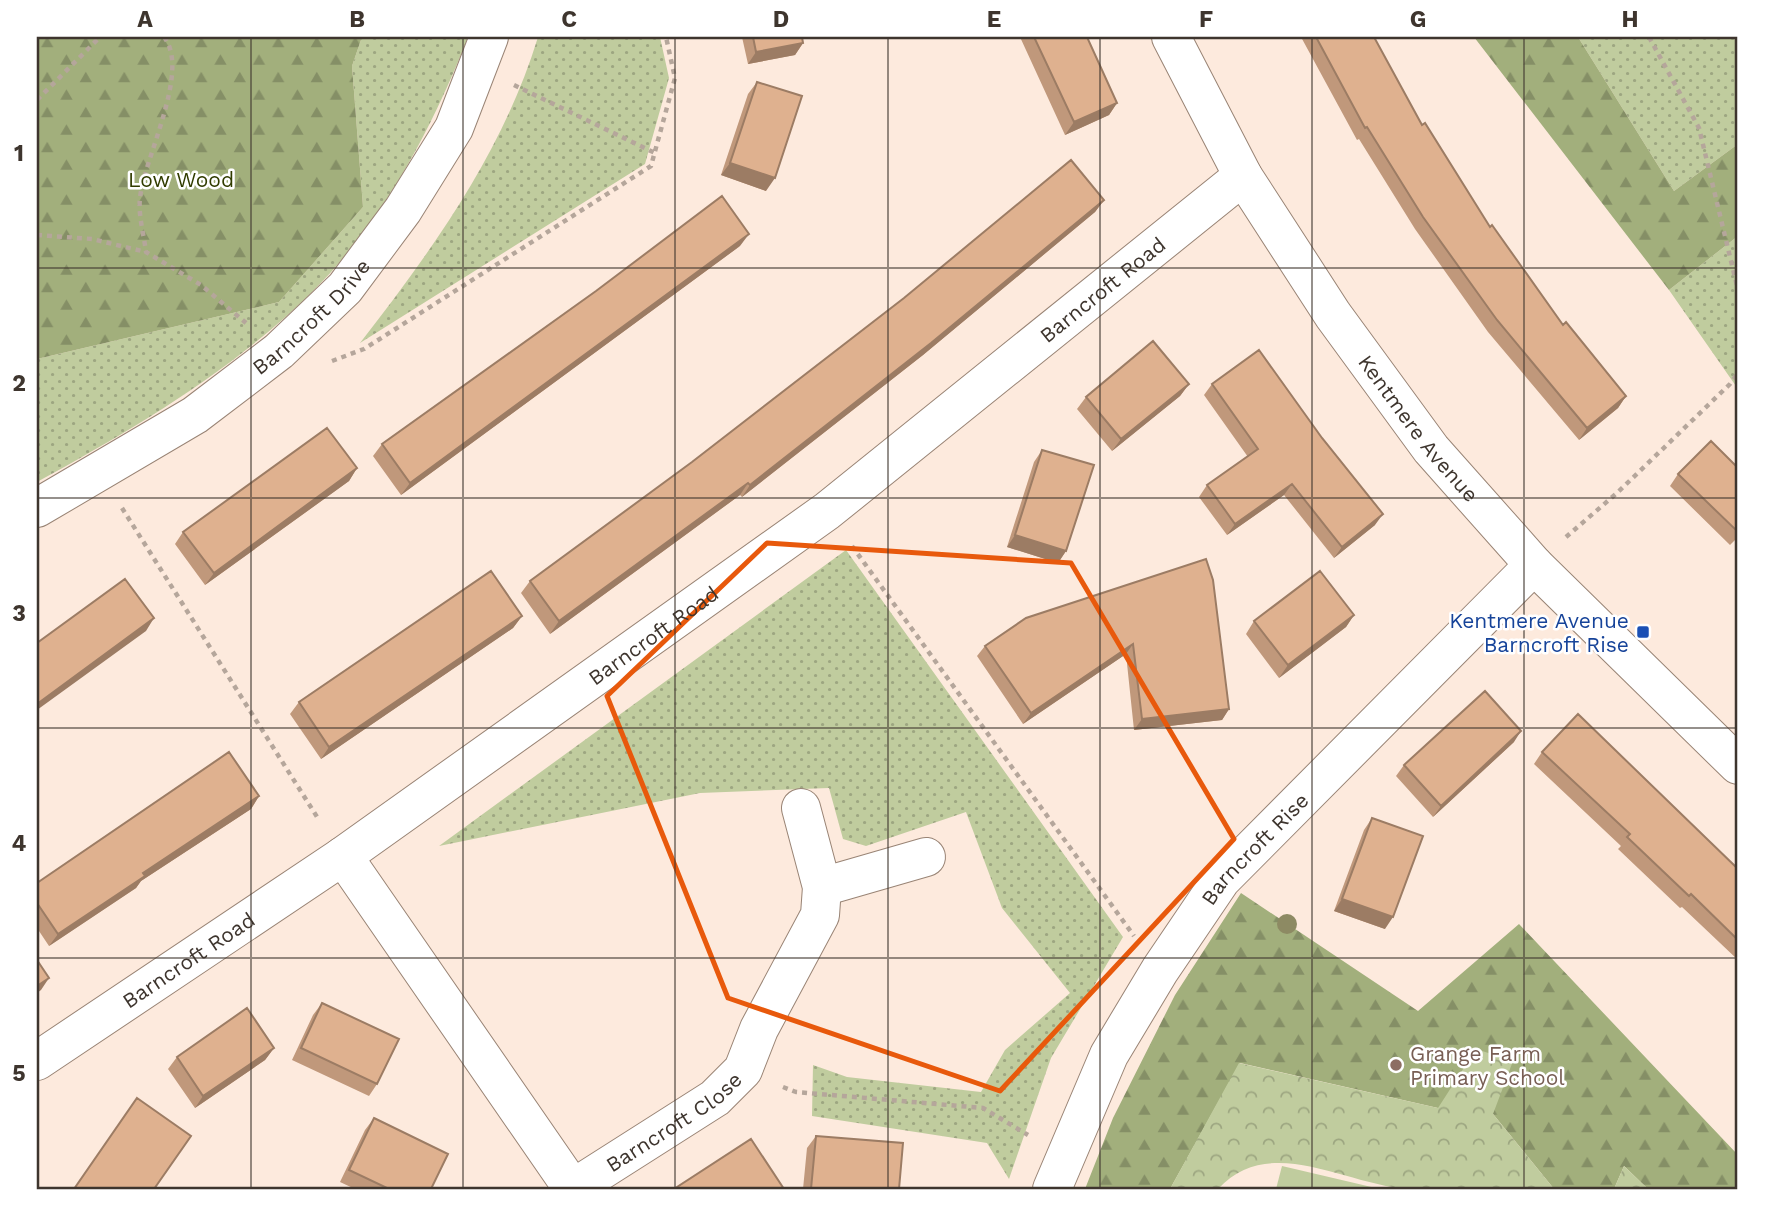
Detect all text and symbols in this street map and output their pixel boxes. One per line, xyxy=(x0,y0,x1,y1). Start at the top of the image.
text: A xyxy=(137,6,153,33)
text: B xyxy=(349,6,365,33)
text: C xyxy=(561,6,577,33)
text: D xyxy=(773,6,789,33)
text: E xyxy=(987,6,1001,33)
text: F xyxy=(1199,6,1213,33)
text: G xyxy=(1410,6,1426,33)
text: H xyxy=(1621,6,1639,33)
text: 1 xyxy=(14,140,24,167)
park label: Low Wood xyxy=(128,167,234,192)
street label: Barncroft Road xyxy=(1034,231,1170,347)
street label: Barncroft Drive xyxy=(247,254,375,379)
street label: Kentmere Avenue xyxy=(1354,350,1484,506)
text: 2 xyxy=(12,370,26,397)
street label: Barncroft Road xyxy=(583,580,723,690)
text: 3 xyxy=(12,600,26,627)
place label: Kentmere Avenue Barncroft Rise xyxy=(1449,608,1629,657)
marker: Kentmere Avenue Barncroft Rise xyxy=(1635,624,1651,640)
street label: Barncroft Rise xyxy=(1195,787,1313,910)
text: 4 xyxy=(12,830,27,857)
street label: Barncroft Road xyxy=(117,906,259,1013)
place label: Grange Farm Primary School xyxy=(1410,1041,1565,1090)
marker: Grange Farm Primary School xyxy=(1388,1057,1404,1073)
text: 5 xyxy=(12,1060,26,1087)
street label: Barncroft Close xyxy=(601,1066,747,1177)

